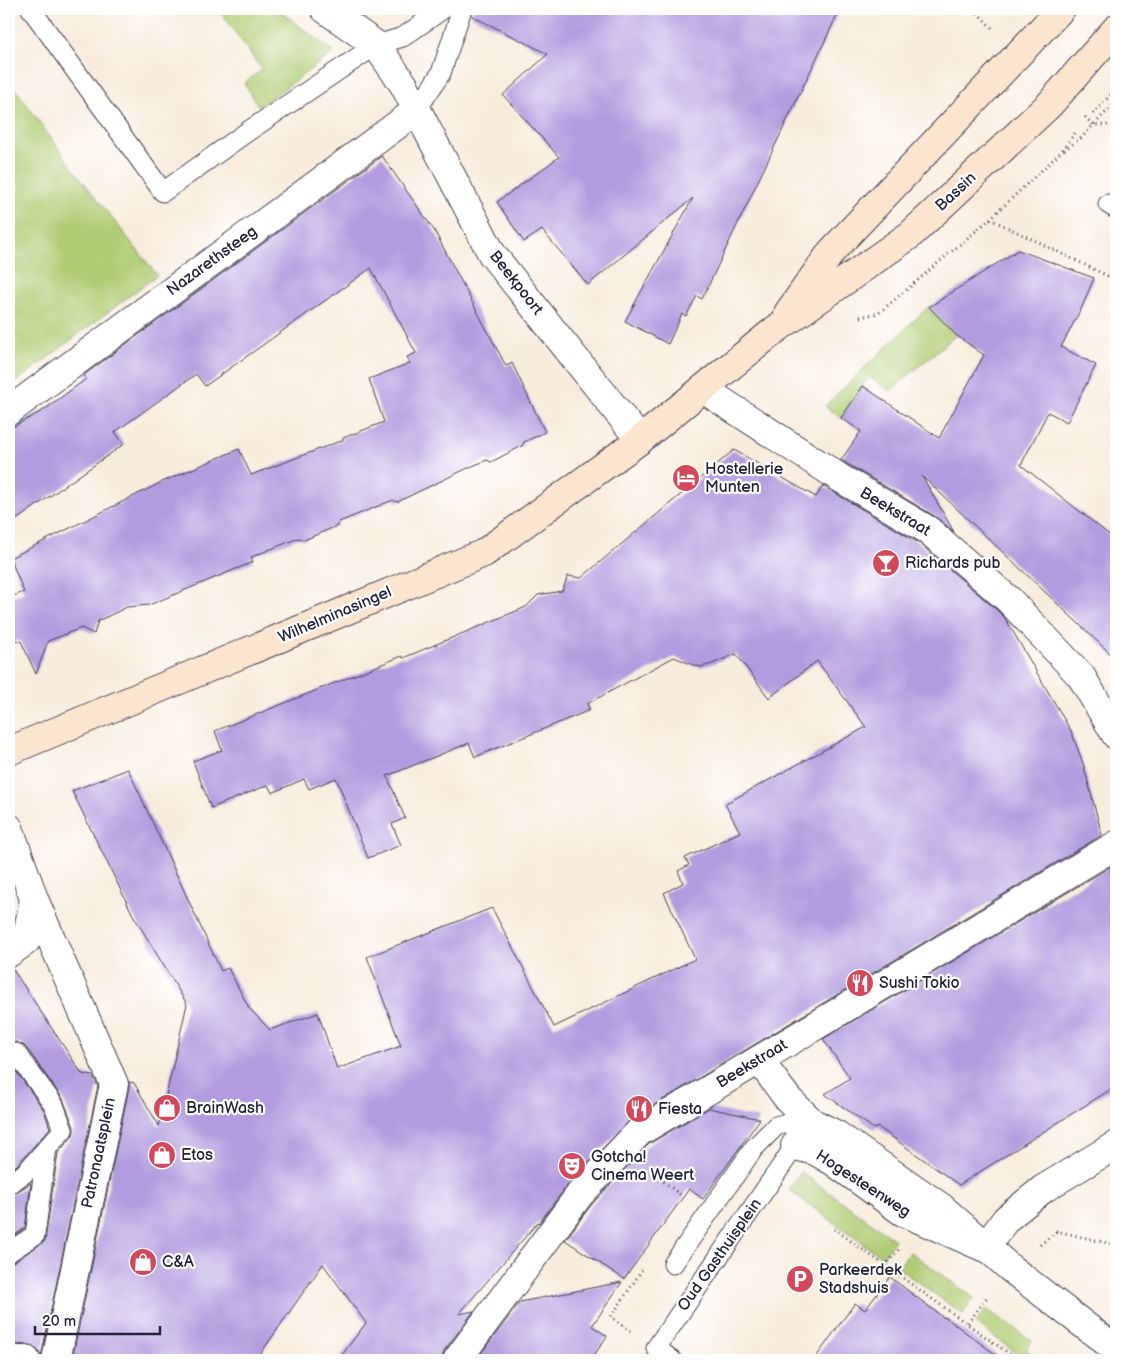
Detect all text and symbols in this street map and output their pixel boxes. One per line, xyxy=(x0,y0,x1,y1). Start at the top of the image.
street label: Bassin xyxy=(932,168,980,216)
street label: Nazarethsteeg xyxy=(163,222,261,300)
street label: Beekpoort xyxy=(485,247,547,319)
place label: Hostellerie Munten xyxy=(705,460,784,497)
hotel icon: Hostellerie Munten xyxy=(671,463,701,493)
street label: Beekstraat xyxy=(856,483,934,541)
bar icon: Richards pub xyxy=(871,548,901,578)
place label: Richards pub xyxy=(905,554,1000,573)
street label: Wilhelminasingel xyxy=(276,583,394,647)
restaurant icon: Sushi Tokio xyxy=(845,968,875,998)
place label: Sushi Tokio xyxy=(879,974,960,993)
street label: Beekstraat xyxy=(713,1035,791,1093)
shop icon: BrainWash xyxy=(152,1093,182,1123)
restaurant icon: Fiesta xyxy=(624,1094,654,1124)
street label: Patronaatsplein xyxy=(78,1096,120,1210)
place label: BrainWash xyxy=(186,1099,264,1118)
place label: Fiesta xyxy=(658,1100,702,1119)
shop icon: Etos xyxy=(147,1140,177,1170)
place label: Etos xyxy=(181,1146,213,1165)
street label: Hogesteenweg xyxy=(812,1146,914,1222)
place label: Gotcha! Cinema Weert xyxy=(591,1148,694,1185)
theatre icon: Gotcha! Cinema Weert xyxy=(557,1151,587,1181)
street label: Oud Gasthuisplein xyxy=(674,1195,766,1315)
shop icon: C&A xyxy=(128,1247,158,1277)
place label: C&A xyxy=(162,1253,194,1272)
place label: Parkeerdek Stadshuis xyxy=(819,1261,902,1298)
parking icon: Parkeerdek Stadshuis xyxy=(785,1264,815,1294)
scale bar xyxy=(35,1304,160,1336)
text: 20 m xyxy=(42,1312,76,1331)

